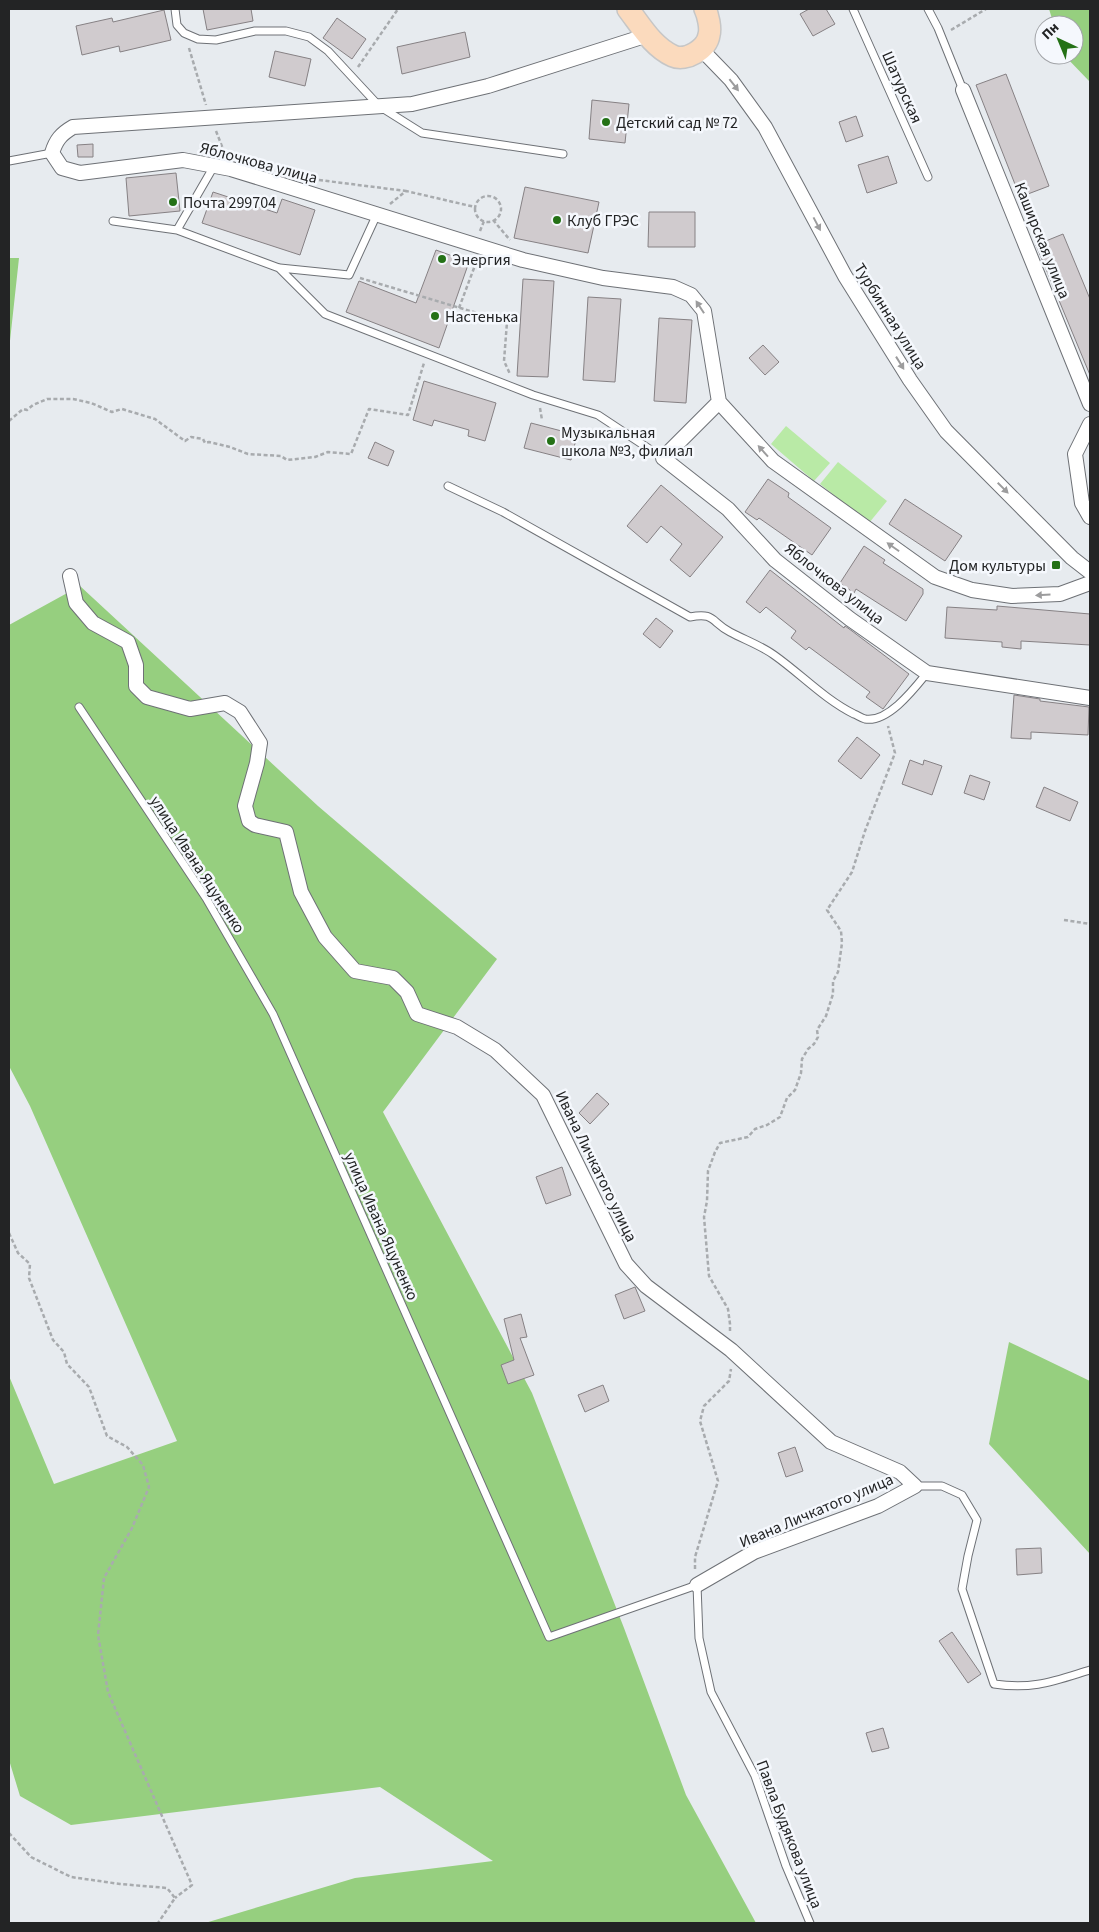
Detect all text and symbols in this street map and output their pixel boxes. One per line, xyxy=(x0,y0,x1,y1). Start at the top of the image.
north arrow xyxy=(1034,15,1084,65)
text: Пн xyxy=(1037,18,1064,45)
street label: Шатурская xyxy=(876,48,928,127)
one-way arrow xyxy=(729,78,739,91)
place label: Детский сад № 72 xyxy=(616,112,738,134)
marker: Детский сад № 72 xyxy=(600,116,612,128)
street label: Яблочкова улица xyxy=(198,137,320,189)
street label: Каширская улица xyxy=(1009,179,1075,302)
place label: Почта 299704 xyxy=(183,192,276,214)
marker: Почта 299704 xyxy=(167,196,179,208)
place label: Клуб ГРЭС xyxy=(567,210,639,232)
marker: Клуб ГРЭС xyxy=(551,214,563,226)
one-way arrow xyxy=(813,217,822,230)
place label: Энергия xyxy=(452,249,511,271)
marker: Энергия xyxy=(436,253,448,265)
street label: Турбинная улица xyxy=(849,259,932,374)
one-way arrow xyxy=(695,301,705,314)
place label: Настенька xyxy=(445,306,518,328)
marker: Настенька xyxy=(429,310,441,322)
one-way arrow xyxy=(895,357,905,370)
place label: Музыкальная школа №3, филиал xyxy=(561,422,693,462)
marker: Музыкальная школа №3, филиал xyxy=(545,435,557,447)
one-way arrow xyxy=(757,445,769,457)
one-way arrow xyxy=(997,482,1009,494)
street label: Яблочкова улица xyxy=(780,538,889,630)
one-way arrow xyxy=(886,542,900,552)
place label: Дом культуры xyxy=(949,555,1046,577)
marker: Дом культуры xyxy=(1050,559,1062,571)
one-way arrow xyxy=(1035,591,1051,599)
street label: улица Ивана Яцуненко xyxy=(144,791,250,938)
street label: Ивана Личкатого улица xyxy=(550,1087,642,1246)
street label: улица Ивана Яцуненко xyxy=(338,1149,424,1304)
street label: Ивана Личкатого улица xyxy=(736,1468,897,1553)
street label: Павла Будякова улица xyxy=(751,1757,827,1912)

